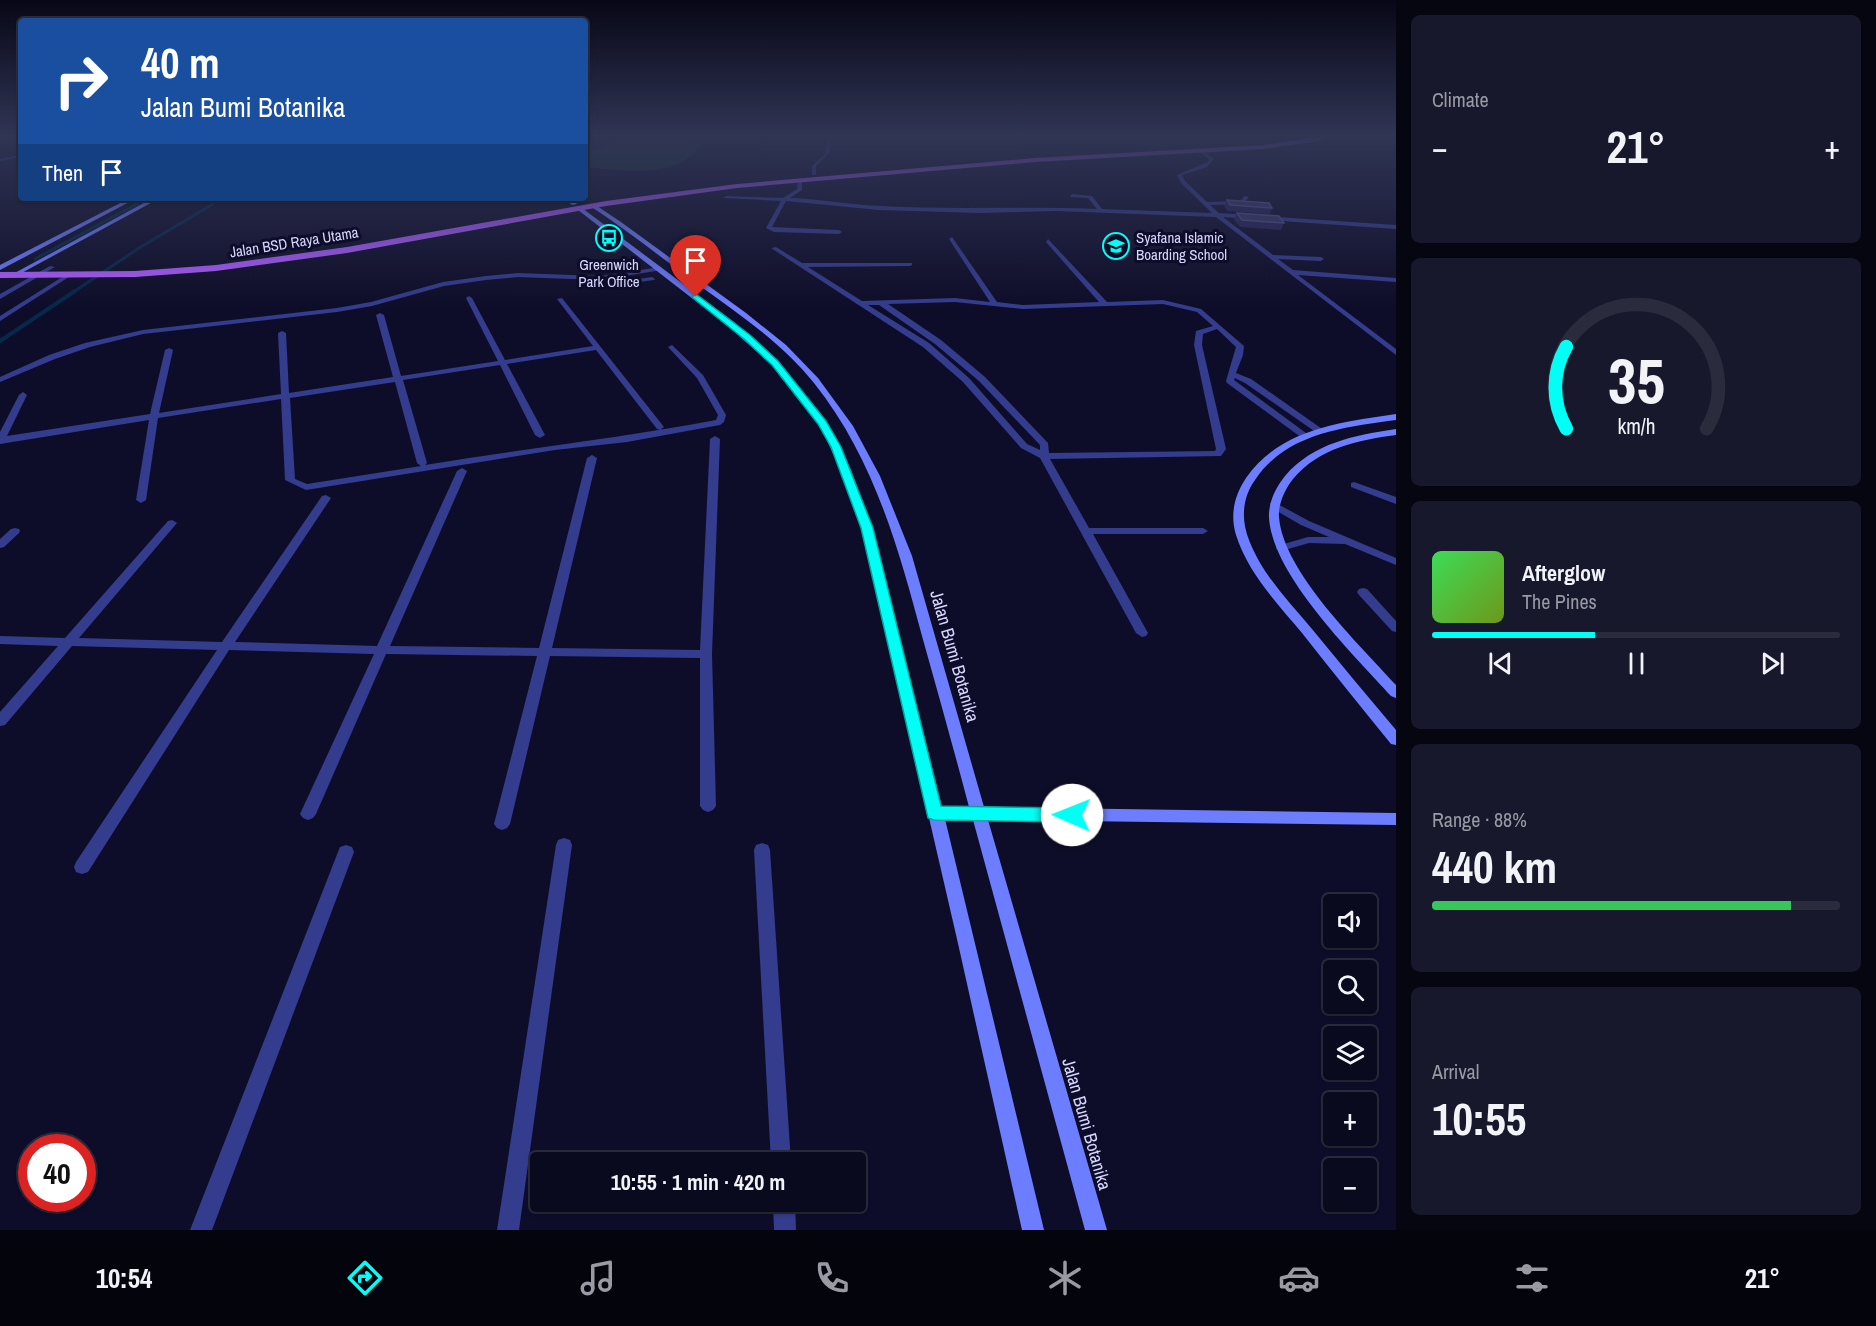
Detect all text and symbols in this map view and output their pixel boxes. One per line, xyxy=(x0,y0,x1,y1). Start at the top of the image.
text: 40 m xyxy=(141,35,220,91)
icon: right xyxy=(42,42,120,120)
text: Climate xyxy=(1432,86,1489,113)
text: Jalan Bumi Botanika xyxy=(141,89,345,125)
text: 21° xyxy=(1606,116,1666,177)
text: − xyxy=(1432,125,1448,169)
text: + xyxy=(1824,125,1840,169)
icon: arrive xyxy=(95,156,128,189)
text: Then xyxy=(42,158,83,188)
street label: Jalan BSD Raya Utama xyxy=(228,221,360,263)
bus stop icon: Greenwich Park Office xyxy=(594,223,624,253)
place label: Syafana Islamic Boarding School xyxy=(1136,227,1227,265)
school or university icon: Syafana Islamic Boarding School xyxy=(1101,231,1131,261)
pin xyxy=(670,235,721,297)
icon: arrive xyxy=(679,244,712,277)
place label: Greenwich Park Office xyxy=(578,254,640,292)
text: 35 xyxy=(1608,338,1664,422)
text: km/h xyxy=(1617,412,1655,441)
text: Afterglow xyxy=(1522,558,1605,588)
street label: Jalan Bumi Botanika xyxy=(924,587,986,725)
text: The Pines xyxy=(1522,588,1597,615)
icon: previous xyxy=(1484,647,1517,680)
icon: pause xyxy=(1620,647,1653,680)
icon: next xyxy=(1756,647,1789,680)
position arrow xyxy=(1040,783,1104,847)
text: Range · 88% xyxy=(1432,806,1527,833)
text: 440 km xyxy=(1432,836,1557,897)
map controls xyxy=(1323,894,1377,1212)
button: sound xyxy=(1323,894,1377,948)
button: search xyxy=(1323,960,1377,1014)
button: layers xyxy=(1323,1026,1377,1080)
street label: Jalan Bumi Botanika xyxy=(1056,1055,1118,1193)
text: Arrival xyxy=(1432,1058,1479,1085)
text: 10:55 xyxy=(1432,1088,1526,1149)
button: + xyxy=(1323,1092,1377,1146)
speed limit sign: 40 xyxy=(18,1134,96,1212)
button: − xyxy=(1323,1158,1377,1212)
text: 10:55 · 1 min · 420 m xyxy=(611,1167,785,1197)
icon: directions xyxy=(344,1257,386,1299)
icon: music xyxy=(577,1257,619,1299)
icon: phone xyxy=(811,1257,853,1299)
icon: climate xyxy=(1044,1257,1086,1299)
icon: car xyxy=(1278,1257,1320,1299)
icon: filters xyxy=(1511,1257,1553,1299)
text: 10:54 xyxy=(96,1260,152,1296)
text: 21° xyxy=(1745,1260,1780,1296)

